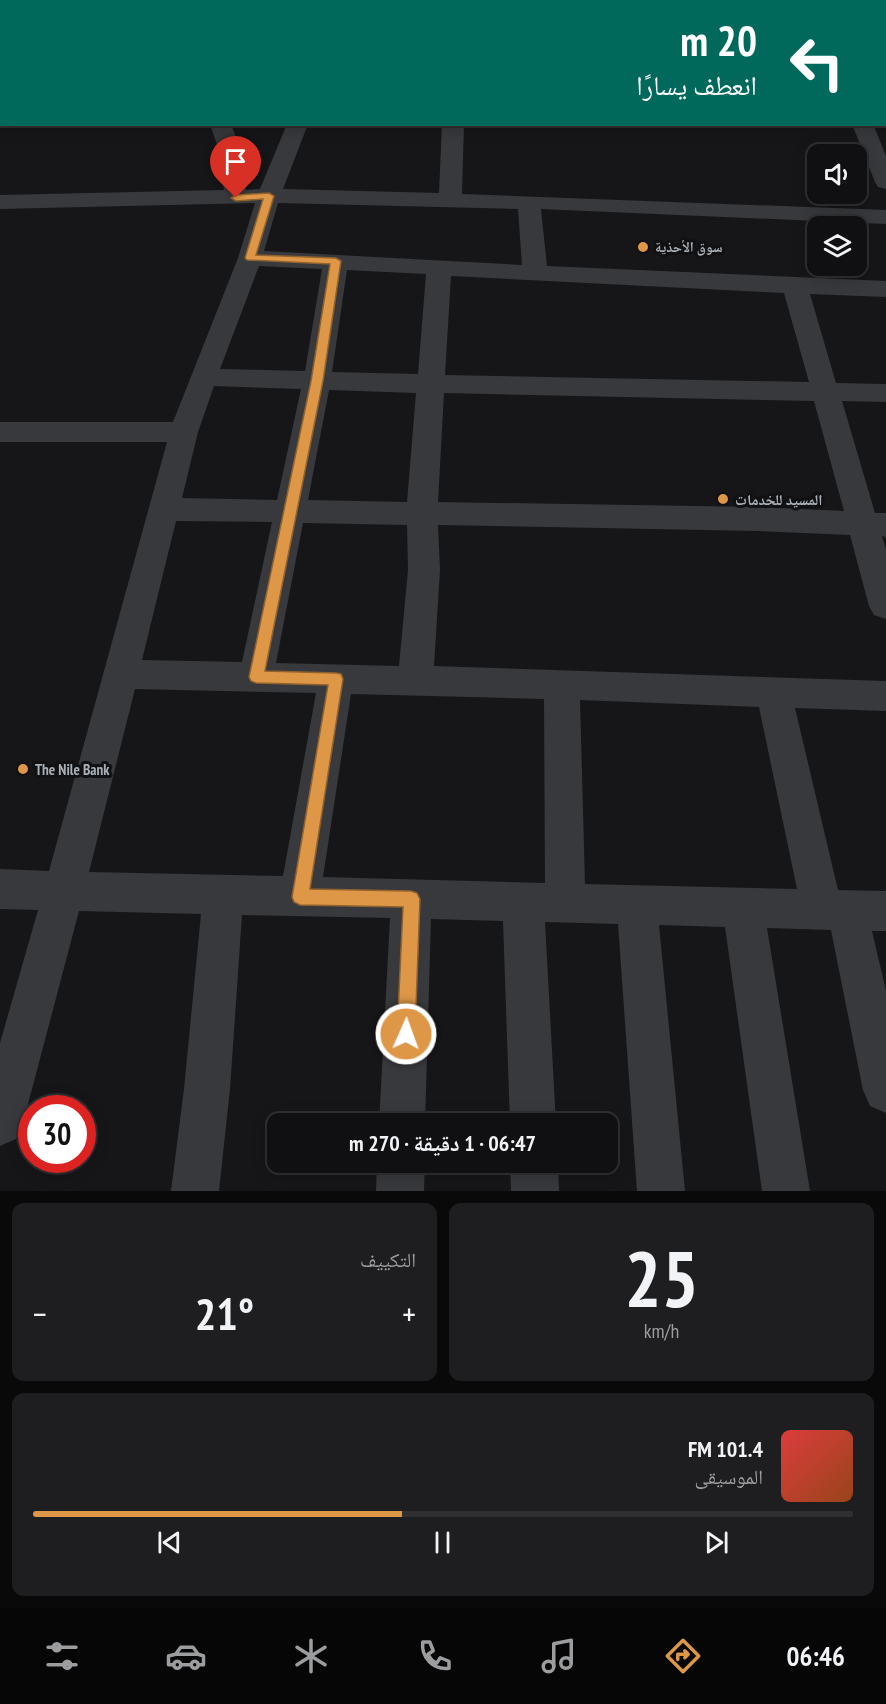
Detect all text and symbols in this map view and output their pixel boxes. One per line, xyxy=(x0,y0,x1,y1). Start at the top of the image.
text: 20 m xyxy=(680,13,757,68)
icon: left xyxy=(778,24,856,102)
text: انعطف يسارًا xyxy=(636,68,757,102)
pin xyxy=(210,136,261,198)
map controls xyxy=(807,144,867,276)
button: sound xyxy=(807,144,867,204)
icon: arrive xyxy=(219,145,252,178)
button: layers xyxy=(807,216,867,276)
place label: سوق الأحذية xyxy=(655,238,723,256)
marker: سوق الأحذية xyxy=(636,240,650,254)
place label: المسيد للخدمات xyxy=(735,490,822,509)
marker: المسيد للخدمات xyxy=(716,492,730,506)
place label: The Nile Bank xyxy=(35,760,110,779)
marker: The Nile Bank xyxy=(16,762,30,776)
position arrow xyxy=(374,1002,438,1066)
speed limit sign: 30 xyxy=(18,1095,96,1173)
text: 06:47 · 1 دقيقة · 270 m xyxy=(349,1129,536,1157)
text: 25 xyxy=(624,1228,699,1329)
text: التكييف xyxy=(360,1247,416,1273)
text: 21° xyxy=(195,1284,254,1342)
text: − xyxy=(33,1292,47,1335)
text: + xyxy=(402,1292,416,1335)
text: km/h xyxy=(644,1318,679,1344)
text: 101.4 FM xyxy=(688,1435,763,1463)
text: الموسيقى xyxy=(695,1464,763,1490)
icon: previous xyxy=(153,1526,186,1559)
icon: pause xyxy=(426,1526,459,1559)
icon: next xyxy=(700,1526,733,1559)
icon: filters xyxy=(41,1635,83,1677)
icon: car xyxy=(165,1635,207,1677)
icon: climate xyxy=(290,1635,332,1677)
icon: phone xyxy=(414,1635,456,1677)
icon: music xyxy=(538,1635,580,1677)
icon: directions xyxy=(662,1635,704,1677)
text: 06:46 xyxy=(786,1639,845,1673)

